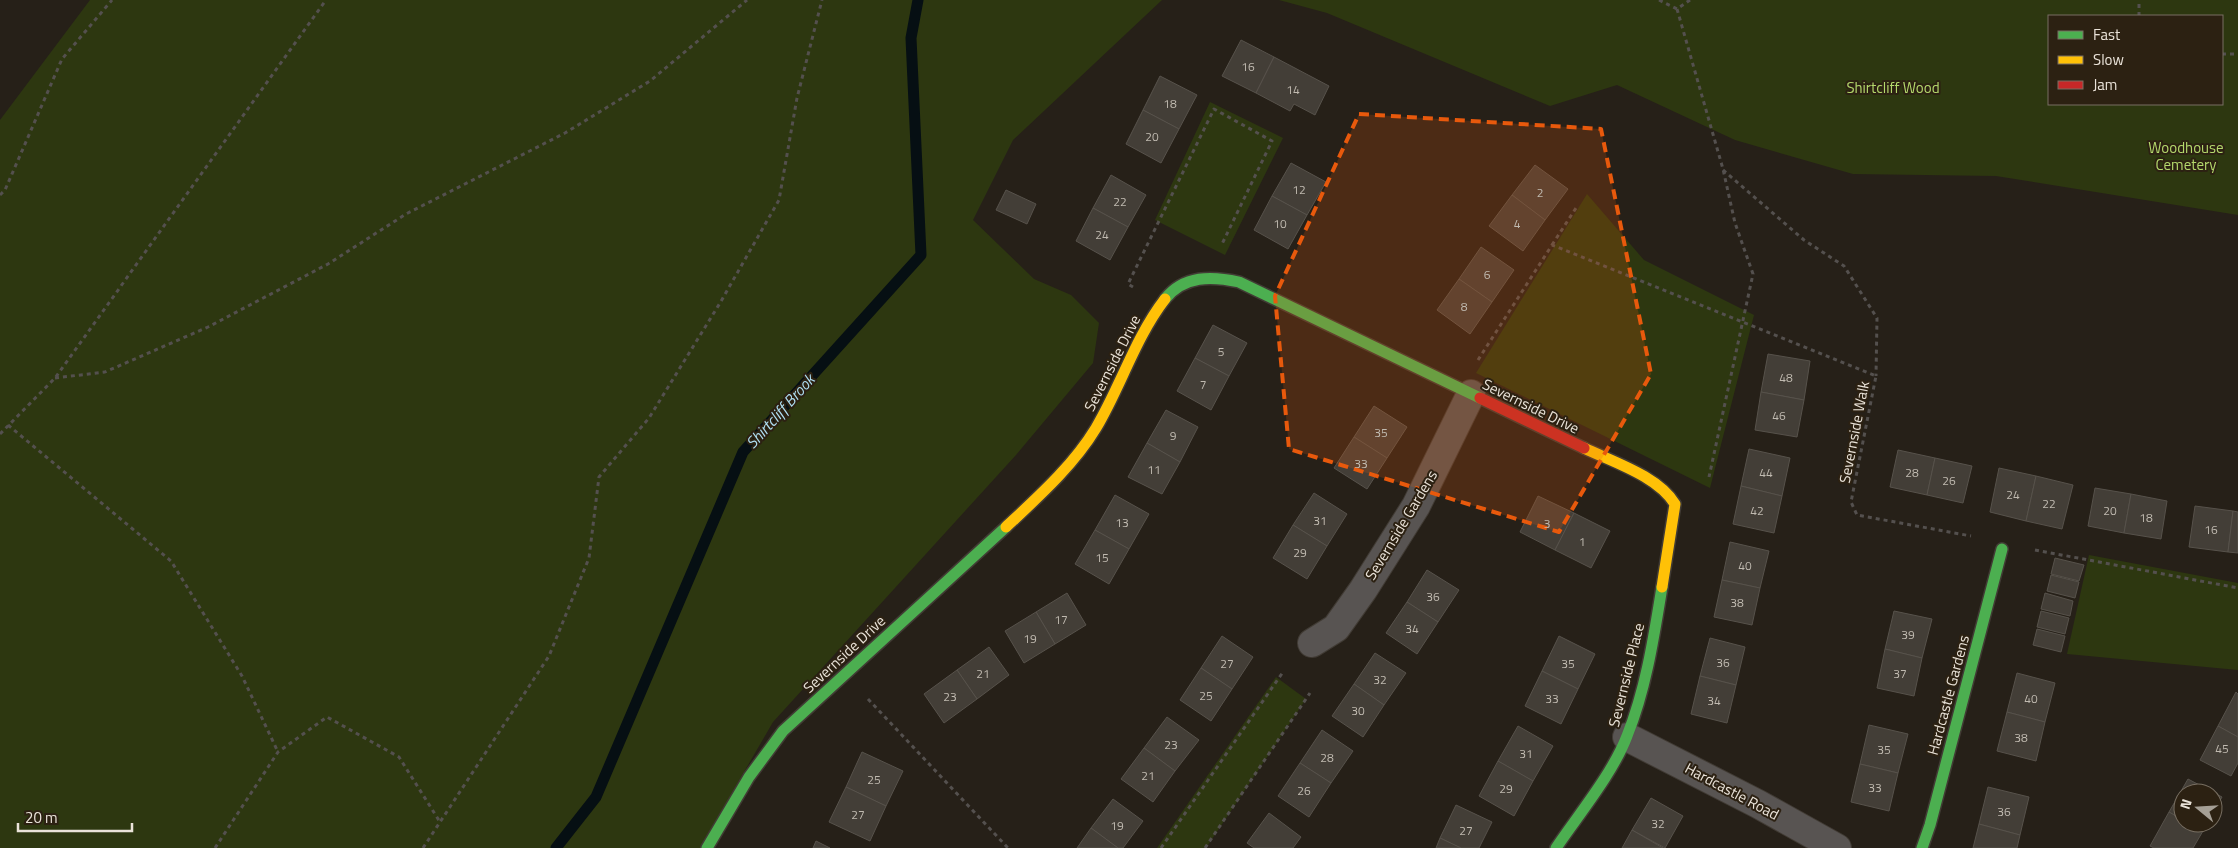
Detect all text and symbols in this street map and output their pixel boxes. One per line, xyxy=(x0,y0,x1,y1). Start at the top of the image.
legend xyxy=(2048,15,2223,105)
text: Fast xyxy=(2093,23,2121,46)
text: Slow xyxy=(2093,48,2124,71)
house number: 16 xyxy=(1241,57,1255,76)
text: Jam xyxy=(2093,73,2117,96)
park label: Shirtcliff Wood xyxy=(1846,76,1940,99)
house number: 14 xyxy=(1286,80,1300,99)
house number: 18 xyxy=(1163,94,1177,113)
house number: 20 xyxy=(1145,127,1159,146)
park label: Woodhouse Cemetery xyxy=(2148,136,2224,176)
house number: 12 xyxy=(1292,180,1306,199)
house number: 2 xyxy=(1537,183,1543,202)
house number: 22 xyxy=(1113,192,1127,211)
house number: 10 xyxy=(1273,214,1287,233)
house number: 4 xyxy=(1514,214,1521,233)
house number: 24 xyxy=(1095,225,1109,244)
house number: 6 xyxy=(1484,265,1491,284)
house number: 8 xyxy=(1461,297,1468,316)
street label: Severnside Drive xyxy=(1078,311,1146,415)
house number: 5 xyxy=(1218,342,1225,361)
water label: Shirtcliff Brook xyxy=(740,367,821,454)
house number: 48 xyxy=(1779,368,1793,387)
street label: Severnside Drive xyxy=(1479,373,1583,439)
house number: 7 xyxy=(1200,375,1206,394)
street label: Severnside Walk xyxy=(1833,379,1875,485)
house number: 46 xyxy=(1772,406,1786,425)
house number: 35 xyxy=(1374,423,1388,442)
house number: 9 xyxy=(1170,426,1177,445)
house number: 33 xyxy=(1354,454,1368,473)
house number: 11 xyxy=(1147,460,1161,479)
house number: 44 xyxy=(1759,463,1773,482)
house number: 28 xyxy=(1905,463,1919,482)
street label: Severnside Gardens xyxy=(1359,466,1443,584)
house number: 26 xyxy=(1942,471,1956,490)
house number: 24 xyxy=(2006,485,2020,504)
house number: 22 xyxy=(2042,494,2056,513)
house number: 42 xyxy=(1750,501,1764,520)
house number: 20 xyxy=(2103,501,2117,520)
house number: 18 xyxy=(2139,508,2153,527)
house number: 31 xyxy=(1313,511,1327,530)
house number: 13 xyxy=(1115,513,1129,532)
house number: 3 xyxy=(1544,514,1550,533)
house number: 16 xyxy=(2204,520,2218,539)
house number: 1 xyxy=(1579,532,1585,551)
house number: 29 xyxy=(1293,543,1307,562)
house number: 15 xyxy=(1095,548,1109,567)
house number: 40 xyxy=(1738,556,1752,575)
house number: 36 xyxy=(1426,587,1440,606)
house number: 38 xyxy=(1730,593,1744,612)
street label: Severnside Drive xyxy=(798,610,890,698)
house number: 17 xyxy=(1054,610,1068,629)
house number: 34 xyxy=(1405,619,1419,638)
street label: Severnside Place xyxy=(1602,621,1650,729)
house number: 39 xyxy=(1901,625,1915,644)
house number: 19 xyxy=(1023,629,1037,648)
street label: Hardcastle Gardens xyxy=(1921,632,1975,758)
house number: 36 xyxy=(1716,653,1730,672)
house number: 27 xyxy=(1220,654,1234,673)
house number: 35 xyxy=(1561,654,1575,673)
house number: 21 xyxy=(976,664,990,683)
house number: 37 xyxy=(1893,664,1907,683)
house number: 32 xyxy=(1373,670,1387,689)
house number: 25 xyxy=(1199,686,1213,705)
house number: 23 xyxy=(943,687,957,706)
house number: 33 xyxy=(1545,689,1559,708)
house number: 40 xyxy=(2024,689,2038,708)
house number: 34 xyxy=(1707,691,1721,710)
house number: 30 xyxy=(1351,701,1365,720)
house number: 38 xyxy=(2014,728,2028,747)
house number: 23 xyxy=(1164,735,1178,754)
house number: 45 xyxy=(2215,739,2229,758)
house number: 35 xyxy=(1877,740,1891,759)
house number: 31 xyxy=(1519,744,1533,763)
house number: 28 xyxy=(1320,748,1334,767)
street label: Hardcastle Road xyxy=(1681,757,1783,825)
house number: 21 xyxy=(1141,766,1155,785)
house number: 25 xyxy=(867,770,881,789)
house number: 33 xyxy=(1868,778,1882,797)
house number: 29 xyxy=(1499,779,1513,798)
house number: 26 xyxy=(1297,781,1311,800)
north arrow xyxy=(2173,783,2223,833)
text: N xyxy=(2174,796,2197,812)
scale bar xyxy=(18,800,131,832)
house number: 36 xyxy=(1997,802,2011,821)
house number: 27 xyxy=(851,805,865,824)
text: 20 m xyxy=(25,806,58,829)
house number: 32 xyxy=(1651,814,1665,833)
house number: 19 xyxy=(1110,816,1124,835)
house number: 27 xyxy=(1459,821,1473,840)

